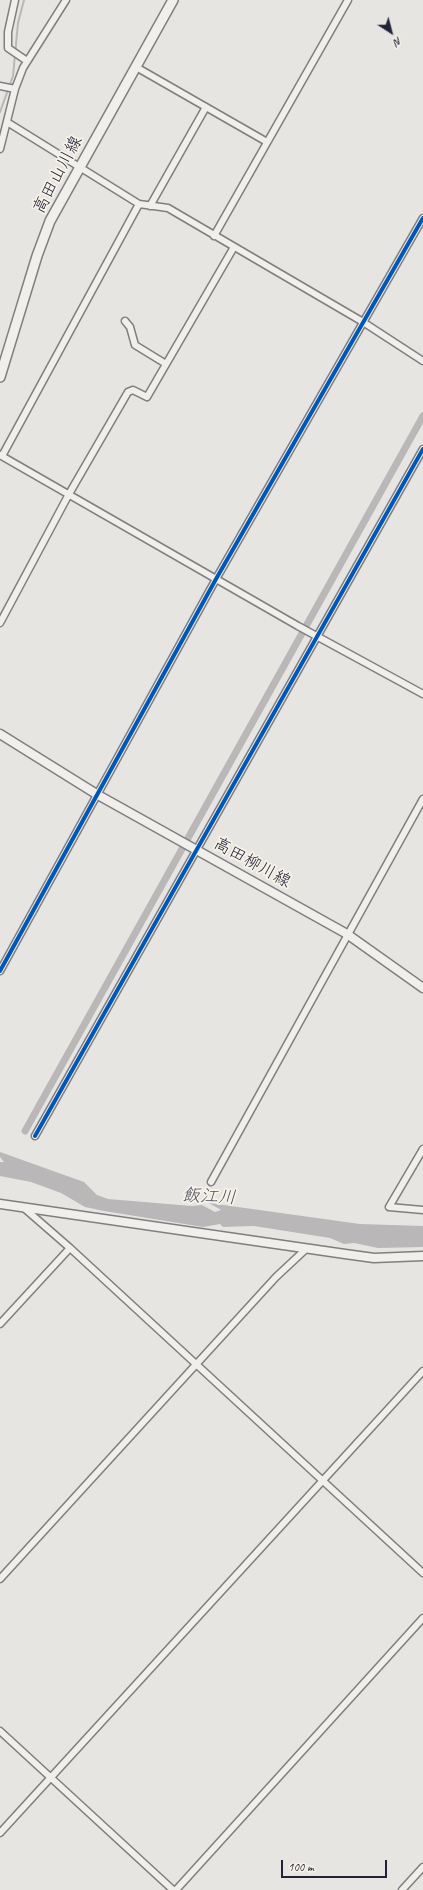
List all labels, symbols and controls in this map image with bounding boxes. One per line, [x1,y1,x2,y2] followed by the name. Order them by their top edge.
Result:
[371,12,411,52] north arrow
[391,34,405,49] text: N
[29,133,87,217] street label: 高田山川線
[210,833,294,893] street label: 高田柳川線
[181,1185,237,1209] water label: 飯江川
[283,1852,389,1878] scale bar
[288,1859,314,1875] text: 100 m

